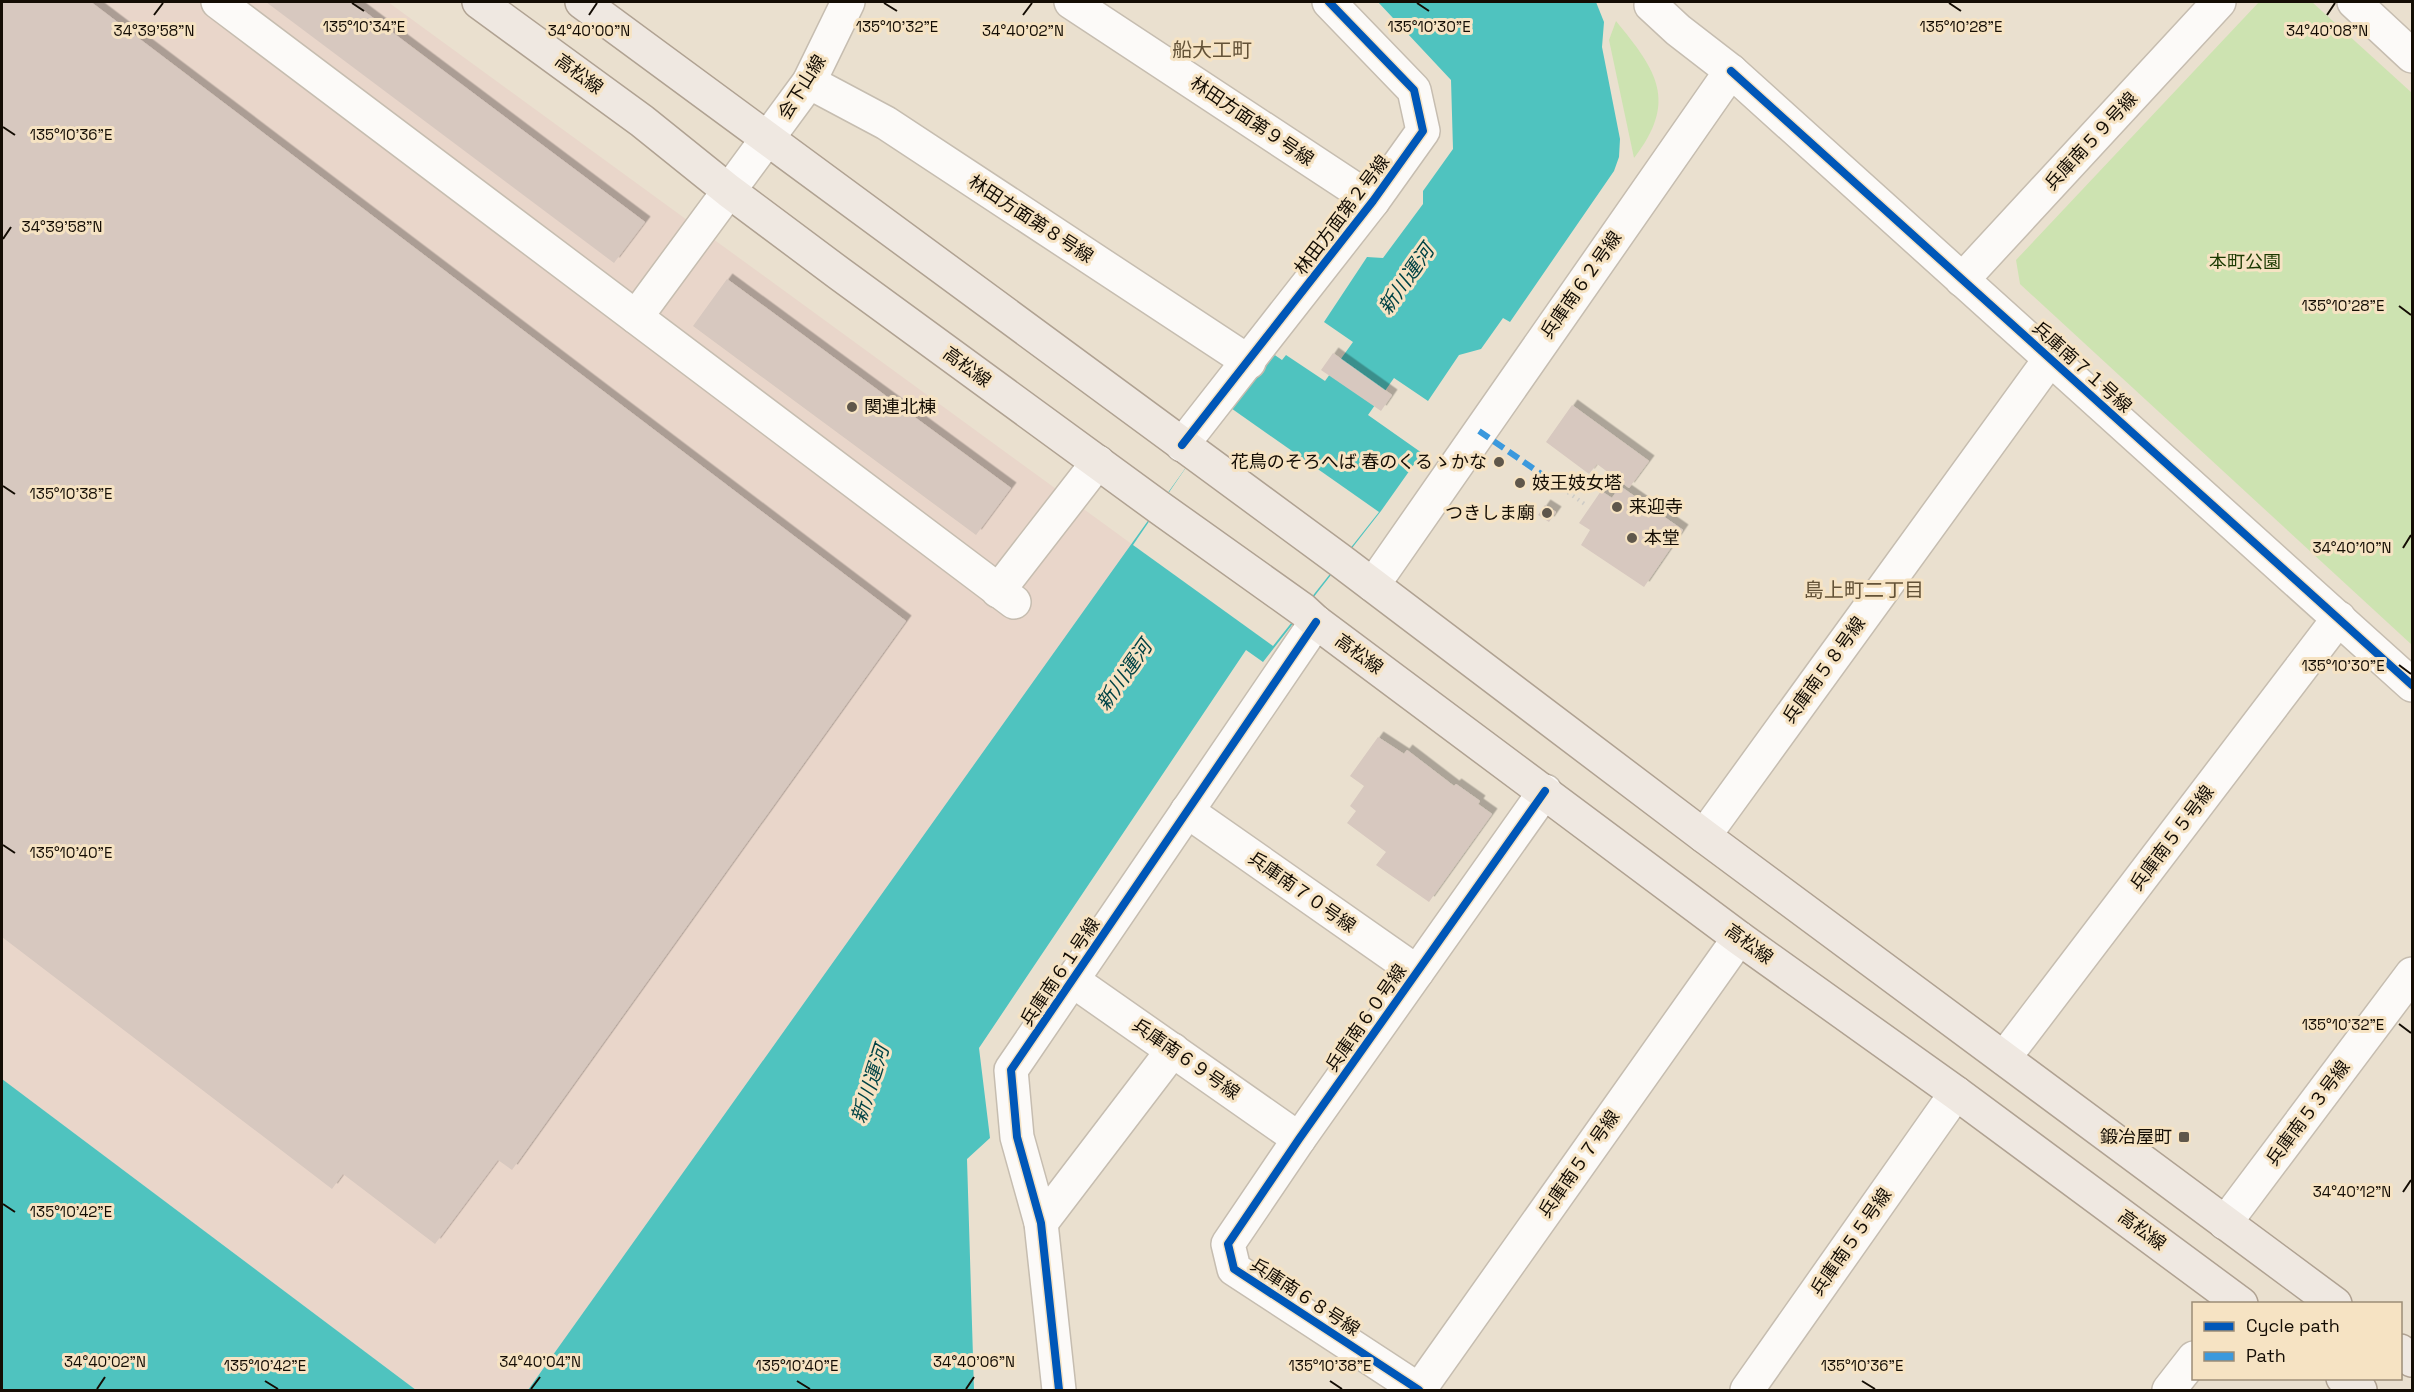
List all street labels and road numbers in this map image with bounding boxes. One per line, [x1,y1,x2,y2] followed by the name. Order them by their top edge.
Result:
[551,48,608,99] street label: 高松線
[773,50,830,123] street label: 会下山線
[1186,71,1318,170] street label: 林田方面第９号線
[2039,87,2142,195] street label: 兵庫南５９号線
[1289,150,1394,279] street label: 林田方面第２号線
[965,170,1098,267] street label: 林田方面第８号線
[1535,227,1626,343] street label: 兵庫南６２号線
[2028,316,2137,417] street label: 兵庫南７１号線
[939,341,996,392] street label: 高松線
[1777,612,1870,727] street label: 兵庫南５８号線
[1331,628,1388,679] street label: 高松線
[2125,780,2219,895] street label: 兵庫南５５号線
[1244,846,1360,937] street label: 兵庫南７０号線
[1015,913,1104,1030] street label: 兵庫南６１号線
[1721,918,1778,969] street label: 高松線
[1320,960,1411,1076] street label: 兵庫南６０号線
[1128,1013,1244,1104] street label: 兵庫南６９号線
[2261,1055,2355,1170] street label: 兵庫南５３号線
[1533,1106,1624,1222] street label: 兵庫南５７号線
[1805,1184,1896,1300] street label: 兵庫南５５号線
[2114,1204,2171,1255] street label: 高松線
[1246,1253,1364,1341] street label: 兵庫南６８号線

